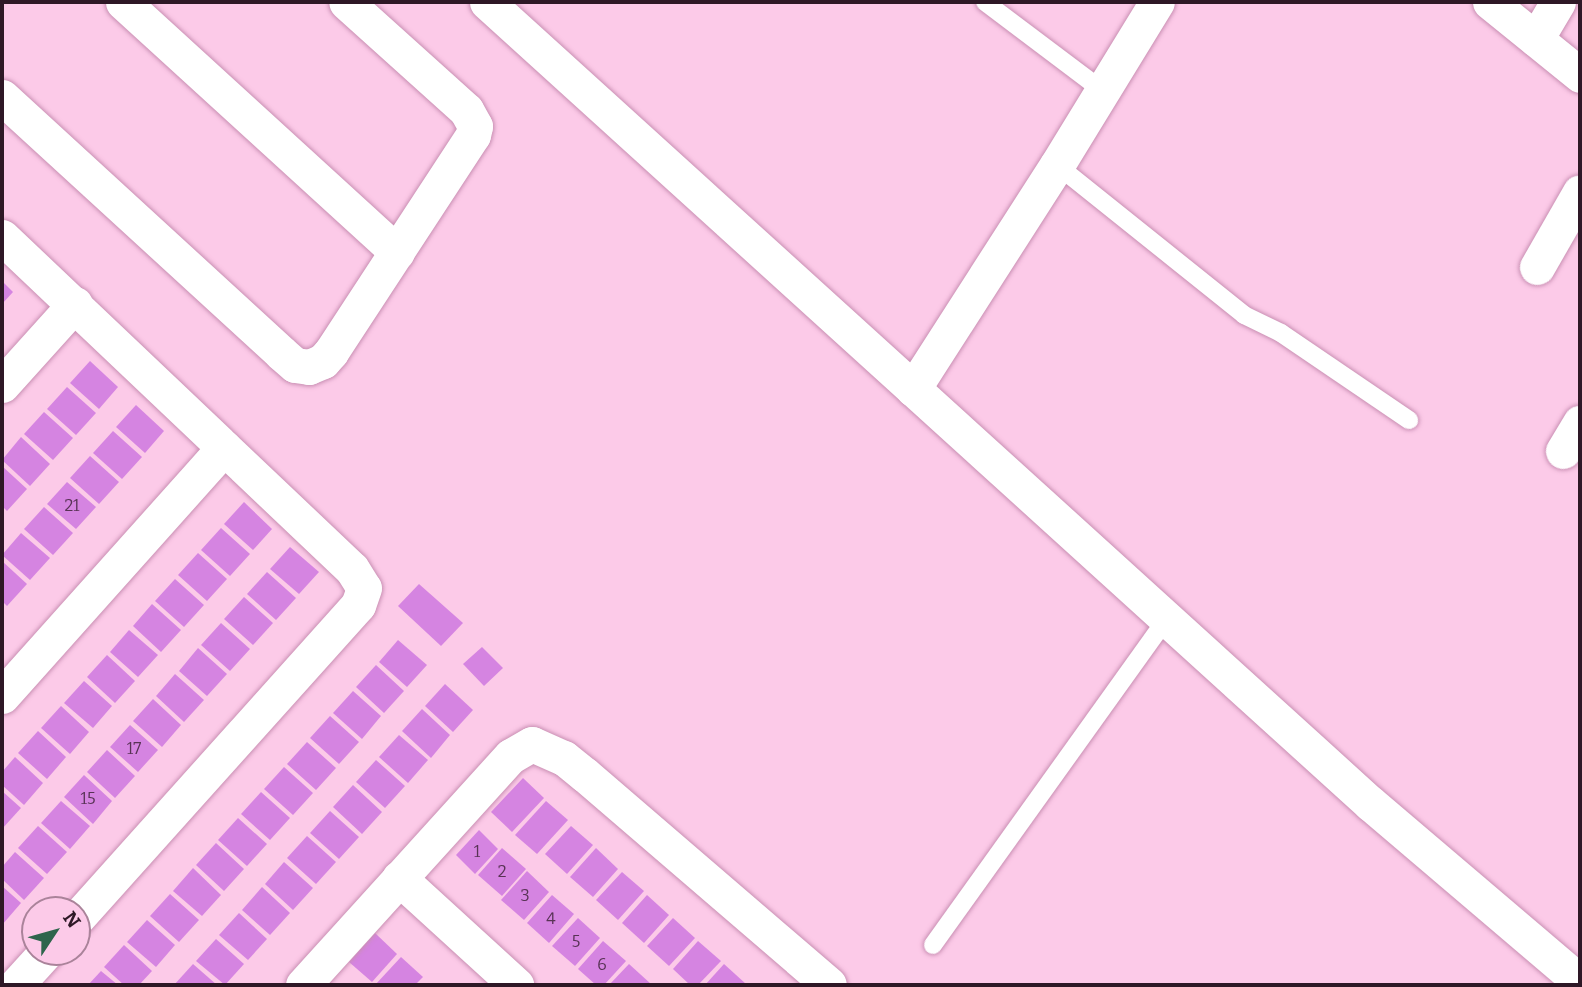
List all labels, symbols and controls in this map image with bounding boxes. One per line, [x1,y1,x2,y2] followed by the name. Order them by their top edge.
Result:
[64,496,80,516] house number: 21
[127,739,141,759] house number: 17
[80,789,96,809] house number: 15
[474,842,480,862] house number: 1
[498,862,506,882] house number: 2
[520,886,530,906] house number: 3
[21,896,91,966] north arrow
[58,907,85,932] text: N
[546,909,556,929] house number: 4
[572,932,580,952] house number: 5
[597,955,607,975] house number: 6

